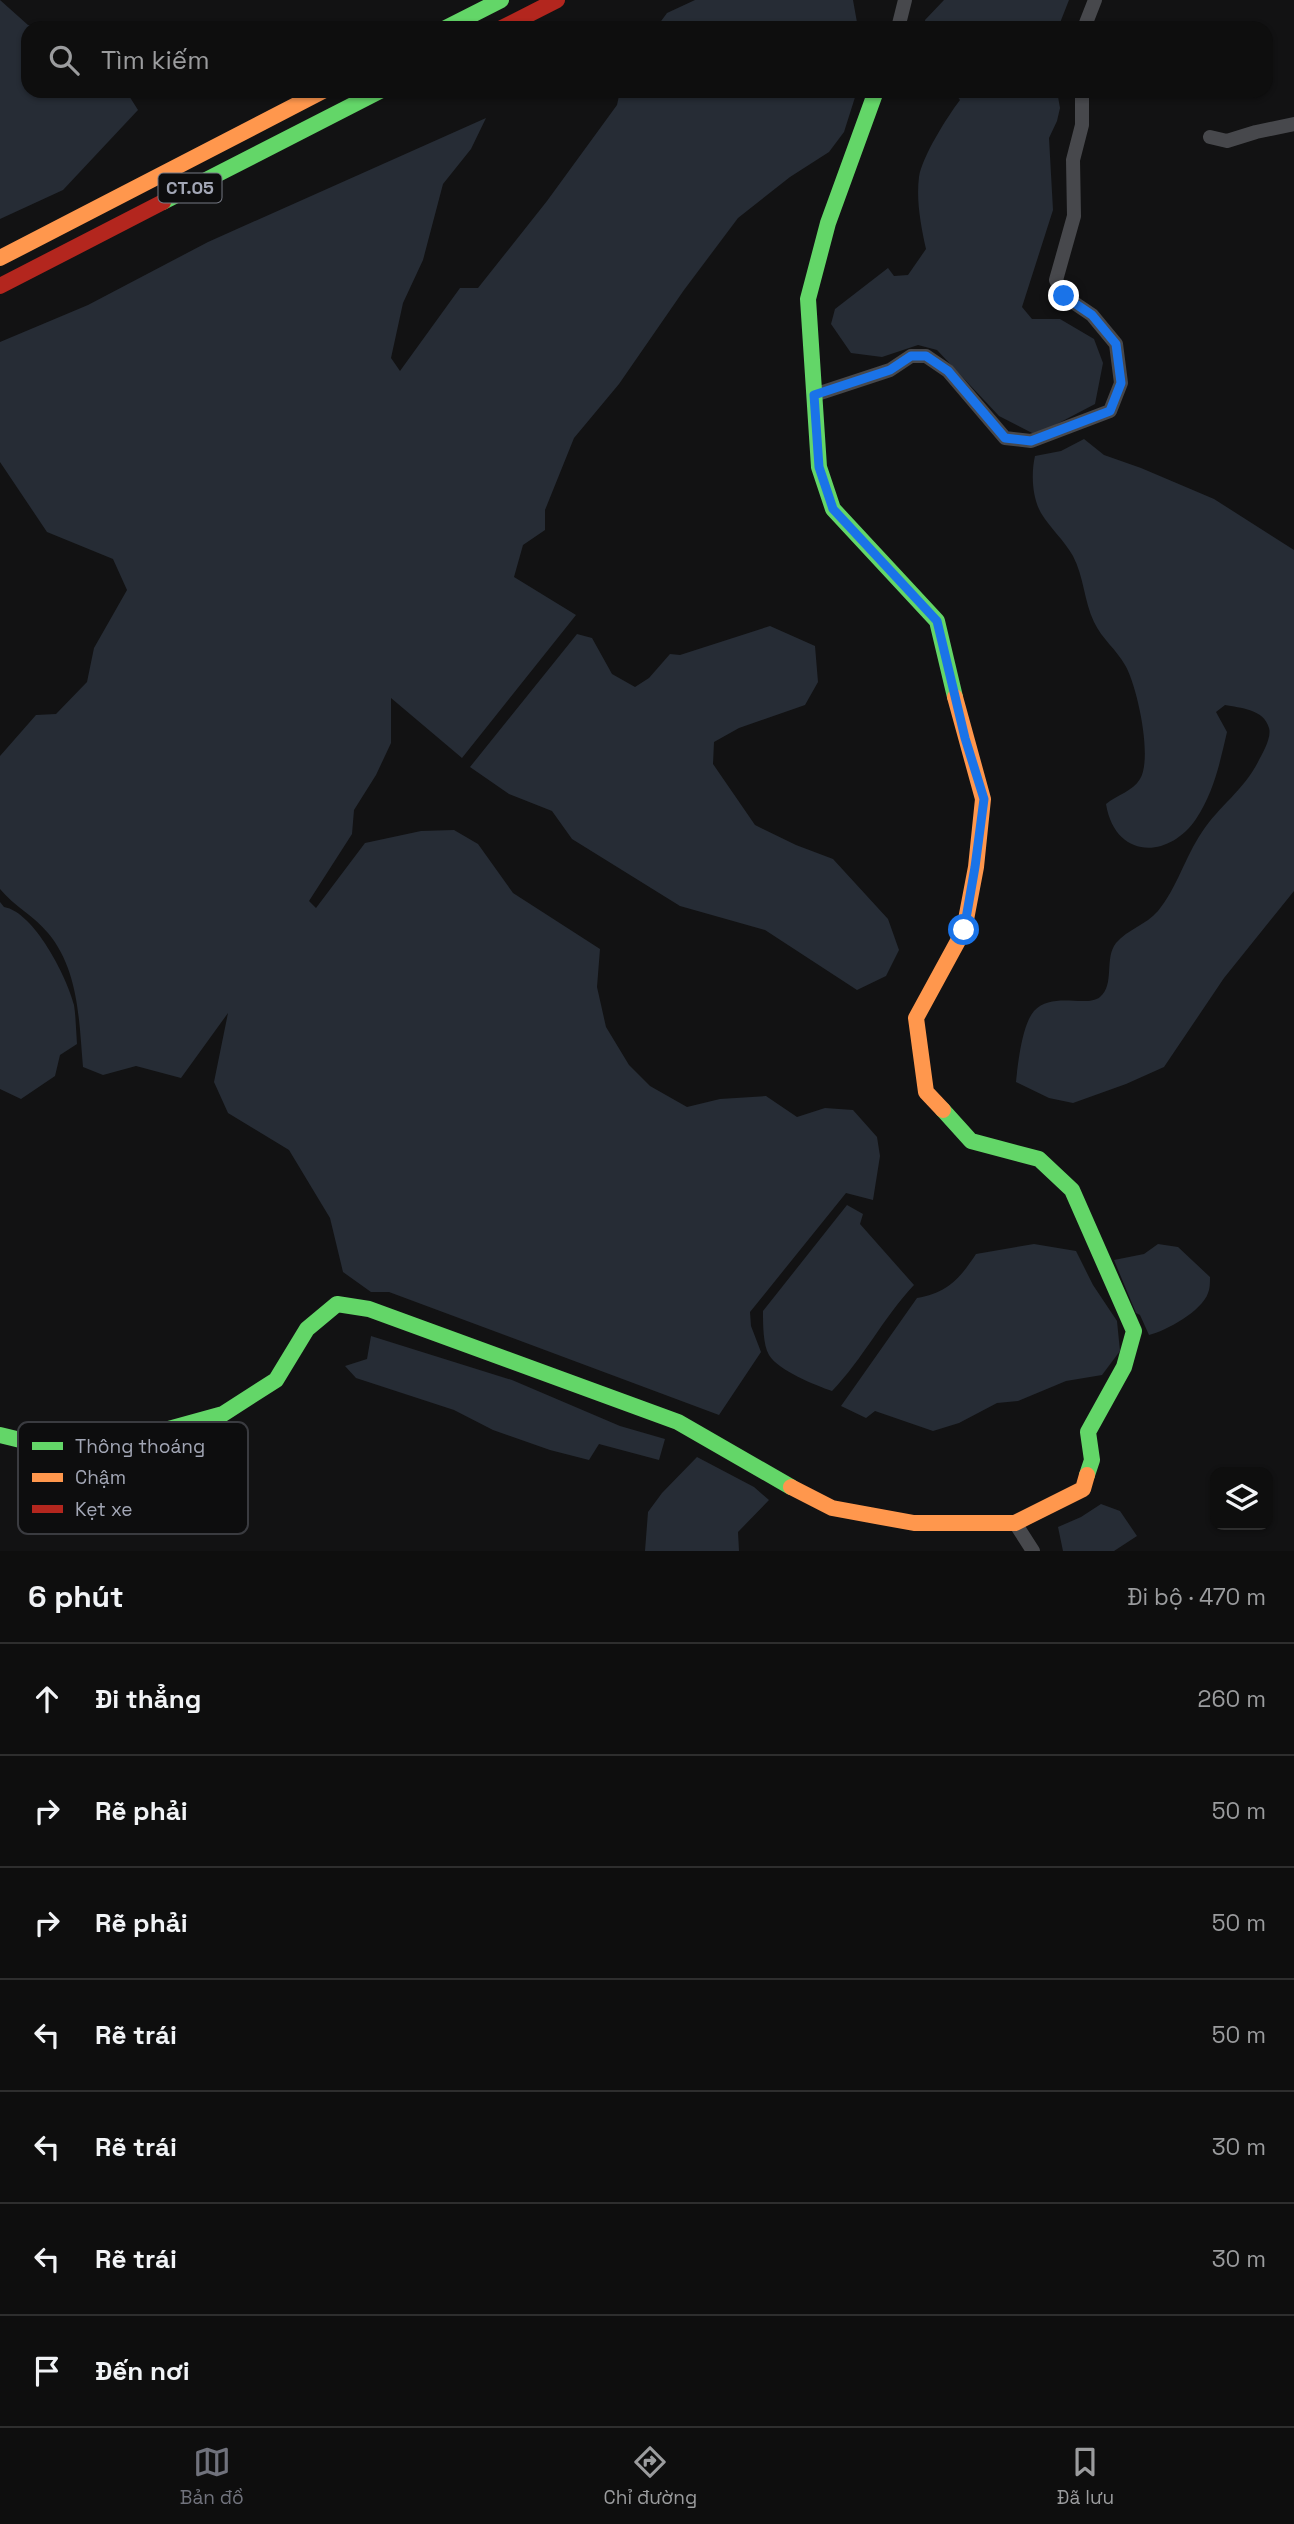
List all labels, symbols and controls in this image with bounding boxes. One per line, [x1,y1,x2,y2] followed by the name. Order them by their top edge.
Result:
[21,21,1273,98] search box
[45,41,83,79] icon: search
[101,43,210,77] text: Tìm kiếm
[158,174,222,202] road number: CT.05
[1048,280,1079,311] route end
[948,914,979,945] route start
[18,1422,248,1534] legend
[75,1434,205,1459] text: Thông thoáng
[75,1465,126,1490] text: Chậm
[1210,1467,1273,1530] map controls
[1210,1467,1273,1530] button: layers
[75,1497,133,1522] text: Kẹt xe
[28,1577,124,1616] text: 6 phút
[1127,1582,1266,1612] text: Đi bộ · 470 m
[28,1680,66,1718] icon: ahead
[95,1682,201,1716] text: Đi thẳng
[1198,1684,1266,1714] text: 260 m
[28,1792,66,1830] icon: right
[95,1794,188,1828] text: Rẽ phải
[1212,1796,1266,1826] text: 50 m
[28,1904,66,1942] icon: right
[95,1906,188,1940] text: Rẽ phải
[1212,1908,1266,1938] text: 50 m
[28,2016,66,2054] icon: left
[95,2018,177,2052] text: Rẽ trái
[1212,2020,1266,2050] text: 50 m
[28,2128,66,2166] icon: left
[95,2130,177,2164] text: Rẽ trái
[1212,2132,1266,2162] text: 30 m
[28,2240,66,2278] icon: left
[95,2242,177,2276] text: Rẽ trái
[1212,2244,1266,2274] text: 30 m
[28,2352,66,2390] icon: arrive
[95,2354,190,2388] text: Đến nơi
[180,2443,244,2510] tab: Bản đồ
[604,2443,697,2510] tab: Chỉ đường
[1057,2443,1114,2510] tab: Đã lưu

